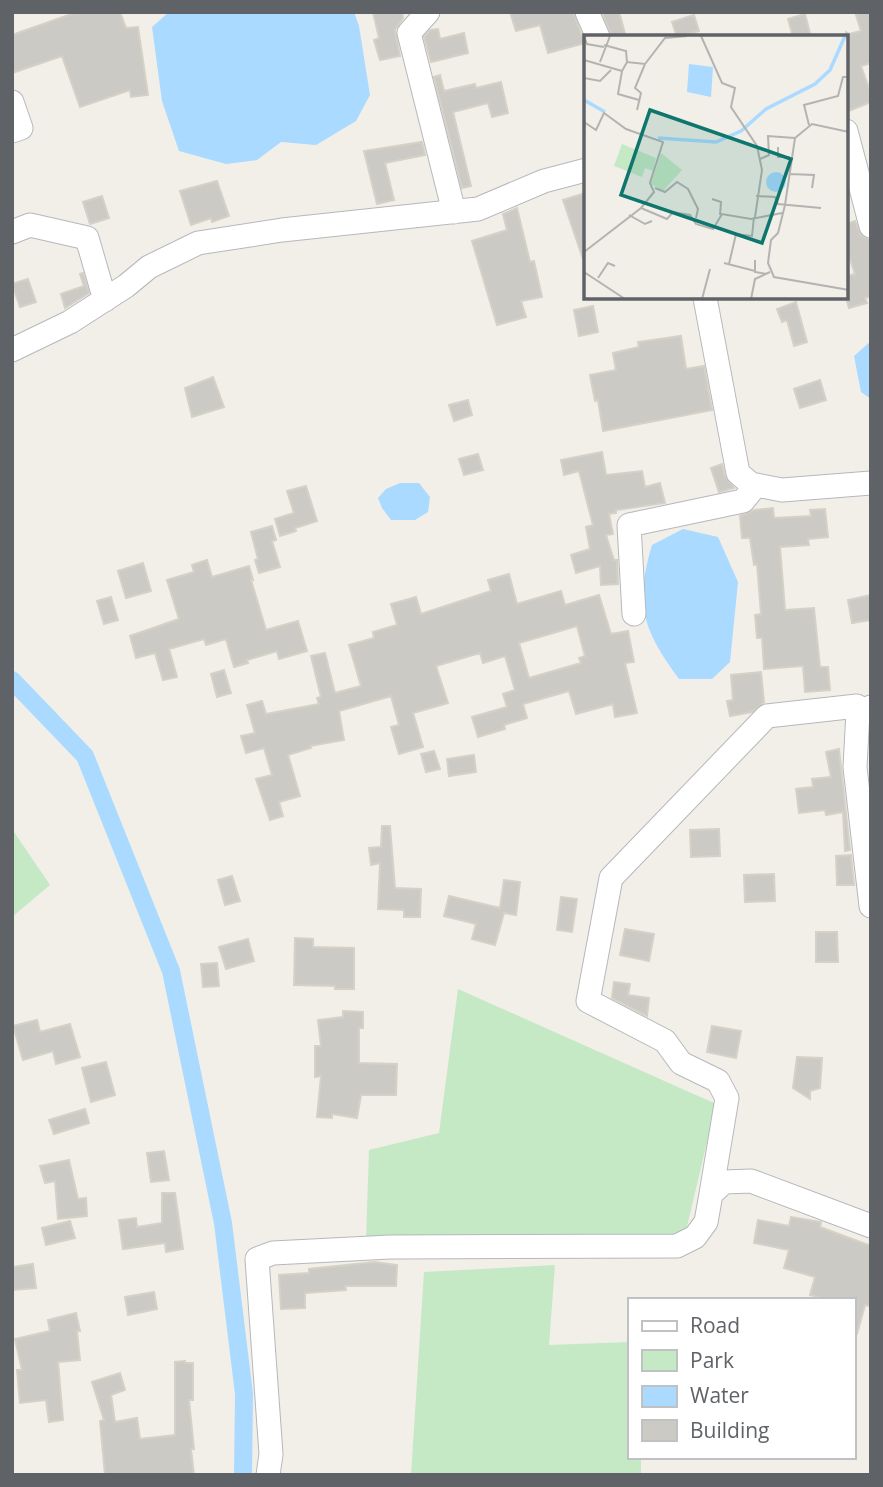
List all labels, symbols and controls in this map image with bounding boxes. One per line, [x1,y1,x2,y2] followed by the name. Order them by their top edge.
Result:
[584,35,848,299] inset map
[628,1298,855,1459] legend
[690,1311,740,1339] text: Road
[690,1346,734,1374] text: Park
[690,1381,749,1409] text: Water
[690,1416,769,1444] text: Building

